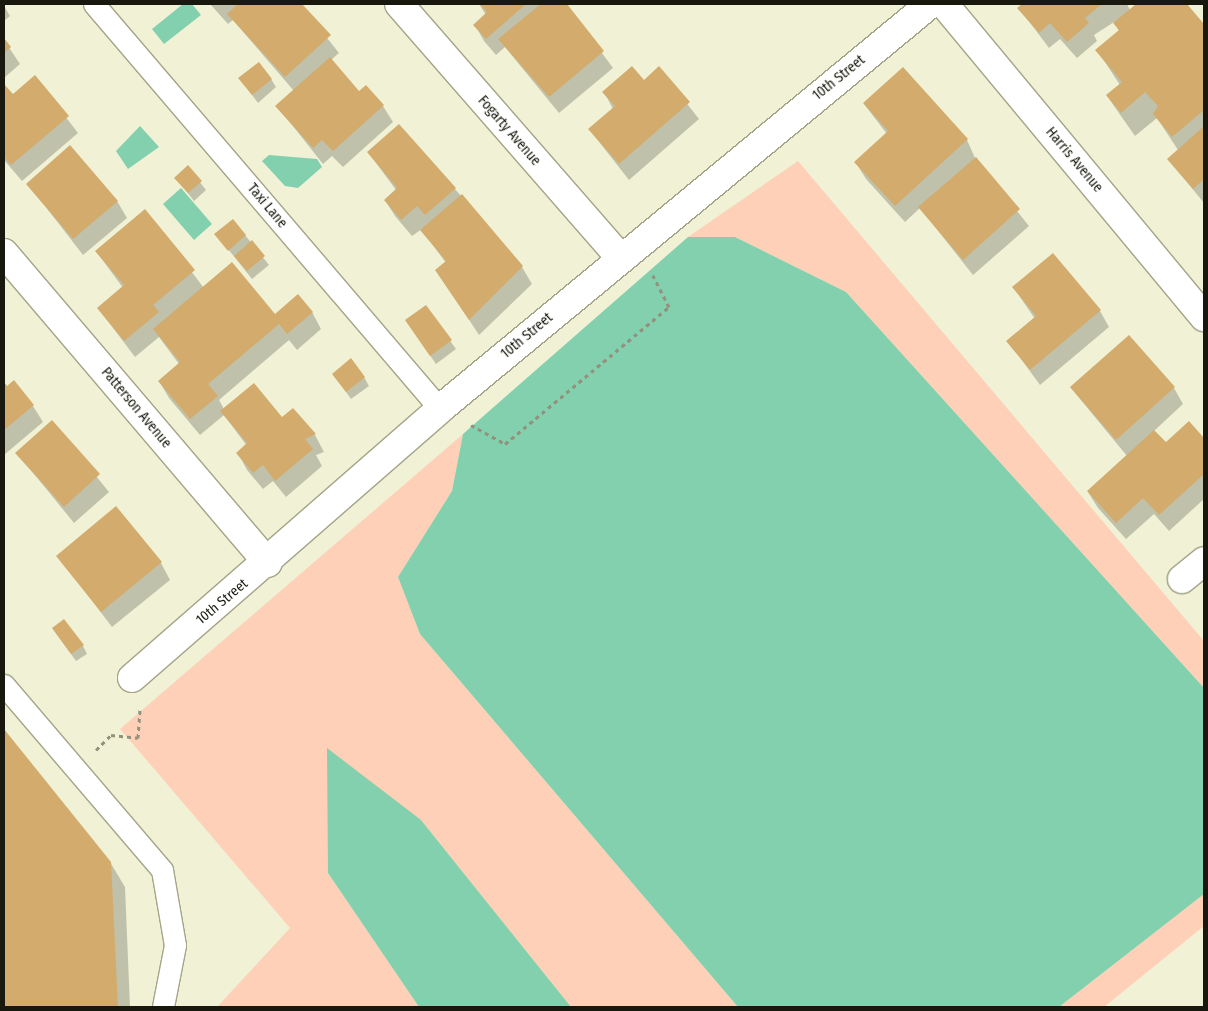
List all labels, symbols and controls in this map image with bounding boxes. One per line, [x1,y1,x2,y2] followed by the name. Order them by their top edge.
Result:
[809,52,869,104] street label: 10th Street
[474,93,544,169] street label: Fogarty Avenue
[1042,124,1106,196] street label: Harris Avenue
[244,180,290,232] street label: Taxi Lane
[498,310,556,362] street label: 10th Street
[97,364,175,452] street label: Patterson Avenue
[193,576,251,628] street label: 10th Street

